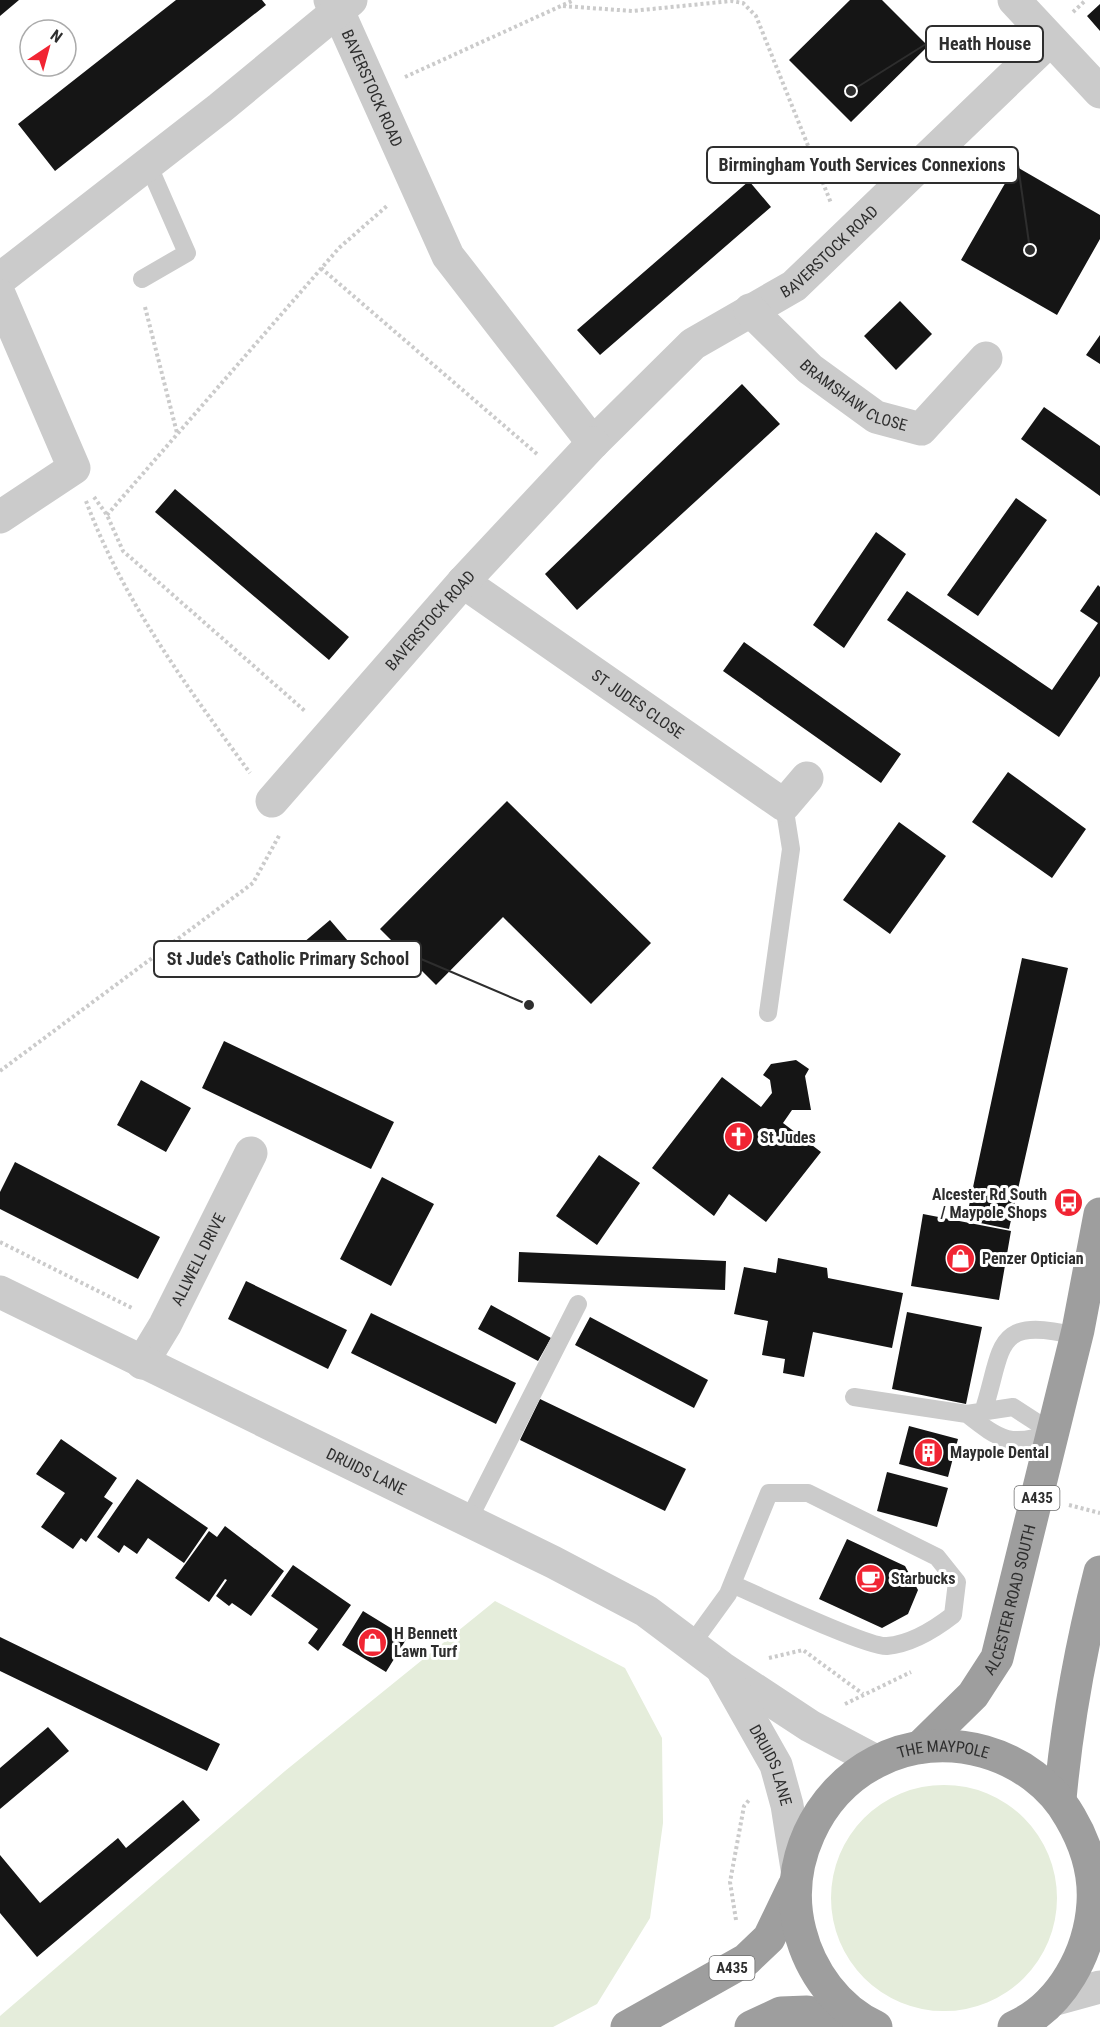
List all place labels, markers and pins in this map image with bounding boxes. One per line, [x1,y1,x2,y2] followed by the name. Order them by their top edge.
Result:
[926,26,1043,62] callout: Heath House
[707,147,1018,183] callout: Birmingham Youth Services Connexions
[154,941,421,977] callout: St Jude's Catholic Primary School
[723,1121,755,1153] church icon: St Judes
[760,1128,816,1147] place label: St Judes
[932,1185,1047,1222] place label: Alcester Rd South / Maypole Shops
[1052,1187,1084,1219] bus stop icon: Alcester Rd South / Maypole Shops
[945,1242,977,1274] shop icon: Penzer Optician
[982,1249,1084,1268] place label: Penzer Optician
[913,1436,945,1468] building icon: Maypole Dental
[950,1443,1049,1462] place label: Maypole Dental
[854,1562,886,1594] cafe icon: Starbucks
[891,1569,955,1588] place label: Starbucks
[394,1624,458,1661] place label: H Bennett Lawn Turf
[357,1626,389,1658] shop icon: H Bennett Lawn Turf

